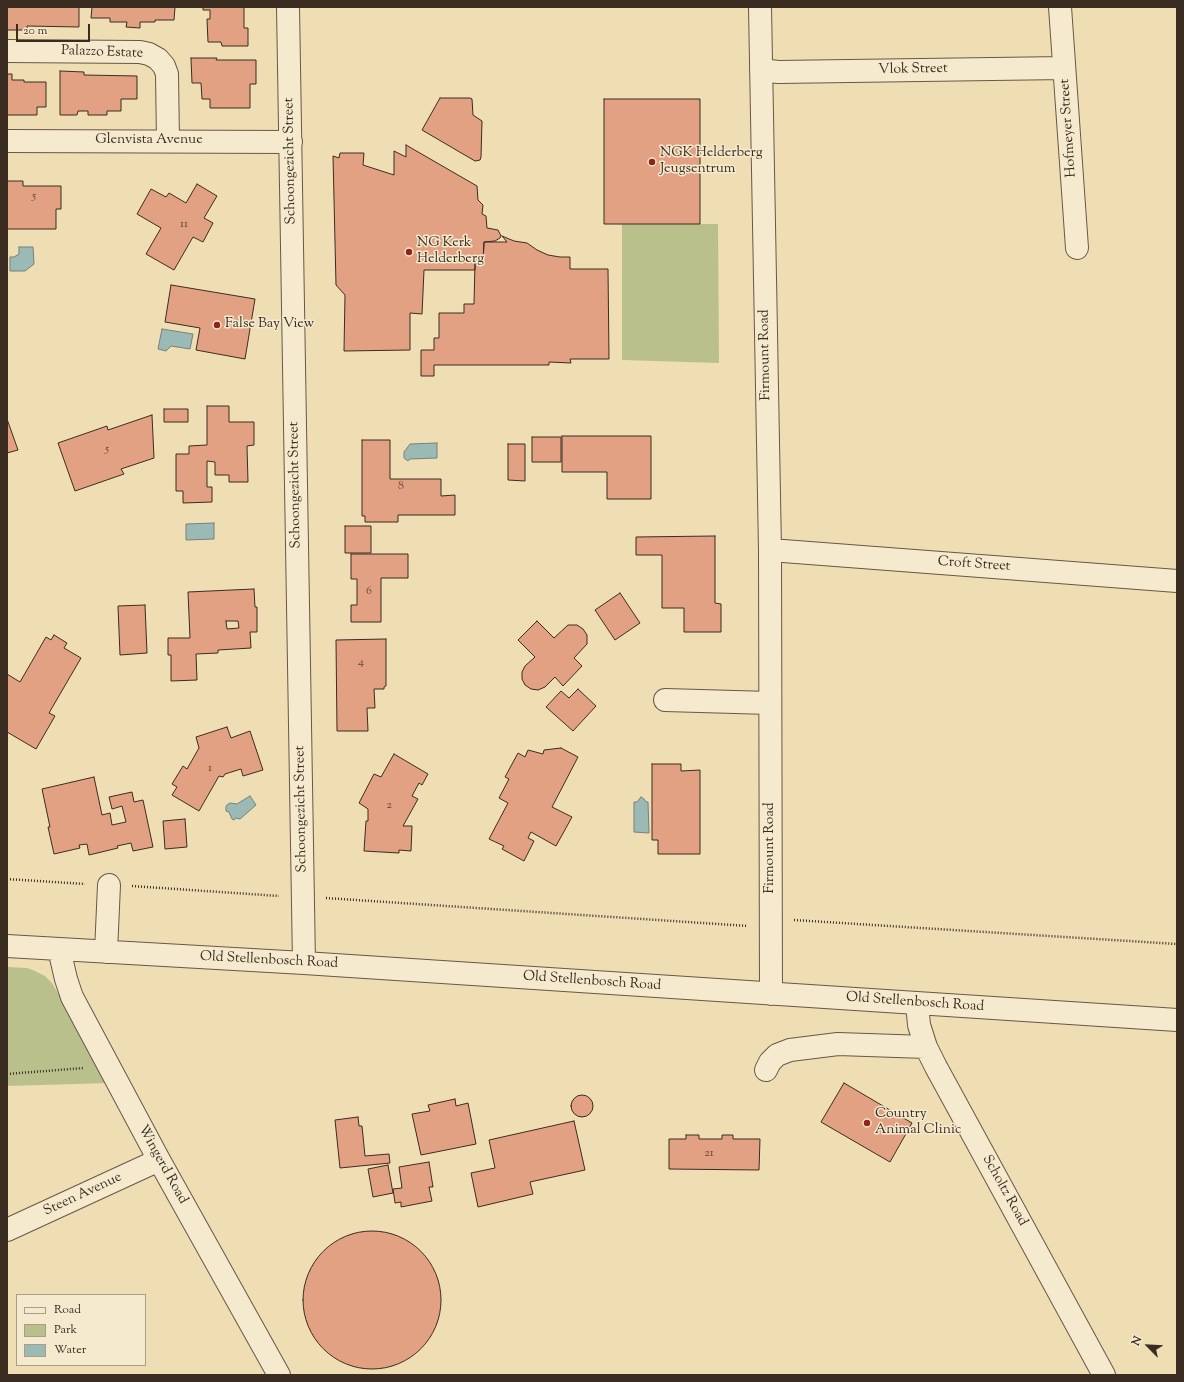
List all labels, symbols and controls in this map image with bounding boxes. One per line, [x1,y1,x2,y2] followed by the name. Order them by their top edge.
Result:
[18,16,92,42] scale bar
[23,22,47,40] text: 20 m
[61,43,143,63] street label: Palazzo Estate
[878,61,948,79] street label: Vlok Street
[1057,78,1081,178] street label: Hofmeyer Street
[281,97,301,225] street label: Schoongezicht Street
[95,133,203,149] street label: Glenvista Avenue
[660,146,763,178] place label: NGK Helderberg Jeugsentrum
[647,157,657,167] marker: NGK Helderberg Jeugsentrum
[32,190,36,204] house number: 5
[180,218,188,232] house number: 11
[417,236,484,268] place label: NG Kerk Helderberg
[404,247,414,257] marker: NG Kerk Helderberg
[757,309,775,401] street label: Firmount Road
[225,317,314,333] place label: False Bay View
[212,320,222,330] marker: False Bay View
[286,421,306,549] street label: Schoongezicht Street
[105,443,109,457] house number: 5
[398,480,404,494] house number: 8
[937,554,1011,576] street label: Croft Street
[366,585,372,599] house number: 6
[358,656,364,670] house number: 4
[292,745,312,873] street label: Schoongezicht Street
[208,762,212,776] house number: 1
[386,799,392,813] house number: 2
[763,802,779,894] street label: Firmount Road
[200,949,338,973] street label: Old Stellenbosch Road
[522,969,662,995] street label: Old Stellenbosch Road
[845,990,985,1016] street label: Old Stellenbosch Road
[875,1107,961,1140] place label: Country Animal Clinic
[862,1118,872,1128] marker: Country Animal Clinic
[133,1123,191,1207] street label: Wingerd Road
[704,1147,714,1161] house number: 21
[978,1153,1030,1229] street label: Scholtz Road
[41,1170,125,1220] street label: Steen Avenue
[16,1294,146,1366] legend
[54,1301,81,1319] text: Road
[54,1321,77,1339] text: Park
[1128,1326,1168,1366] north arrow
[1128,1334,1146,1348] text: N
[54,1341,86,1359] text: Water

